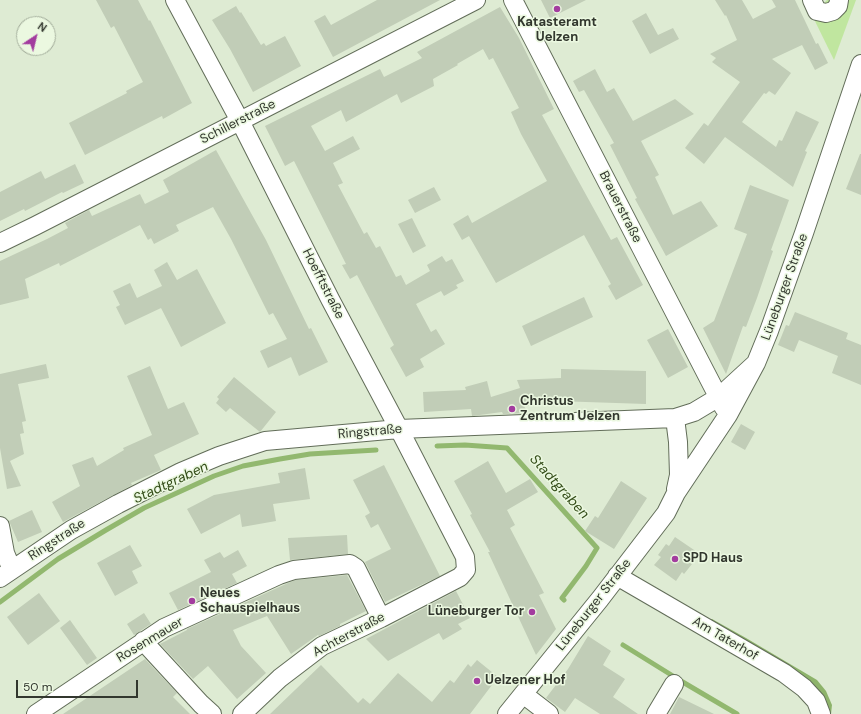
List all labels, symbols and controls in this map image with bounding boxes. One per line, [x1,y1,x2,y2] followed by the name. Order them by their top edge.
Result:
[552,4,562,14] marker: Katasteramt Uelzen
[517,15,597,46] place label: Katasteramt Uelzen
[16,16,56,56] north arrow
[35,19,50,35] text: N
[198,96,278,148] street label: Schillerstraße
[595,169,645,245] street label: Brauerstraße
[758,232,812,342] street label: Lüneburger Straße
[299,246,347,322] street label: Hoefftstraße
[520,394,620,425] place label: Christus Zentrum Uelzen
[507,404,517,414] marker: Christus Zentrum Uelzen
[337,421,403,443] street label: Ringstraße
[526,451,592,523] water label: Stadtgraben
[131,458,211,508] water label: Stadtgraben
[26,516,88,564] street label: Ringstraße
[683,551,743,567] place label: SPD Haus
[670,554,680,564] marker: SPD Haus
[553,556,635,654] street label: Lüneburger Straße
[200,586,300,617] place label: Neues Schauspielhaus
[187,596,197,606] marker: Neues Schauspielhaus
[428,604,524,620] place label: Lüneburger Tor
[527,607,537,617] marker: Lüneburger Tor
[310,609,388,661] street label: Achterstraße
[114,614,186,666] street label: Rosenmauer
[689,614,761,664] street label: Am Taterhof
[18,672,140,698] scale bar
[485,673,566,689] place label: Uelzener Hof
[472,676,482,686] marker: Uelzener Hof
[23,679,52,695] text: 50 m

